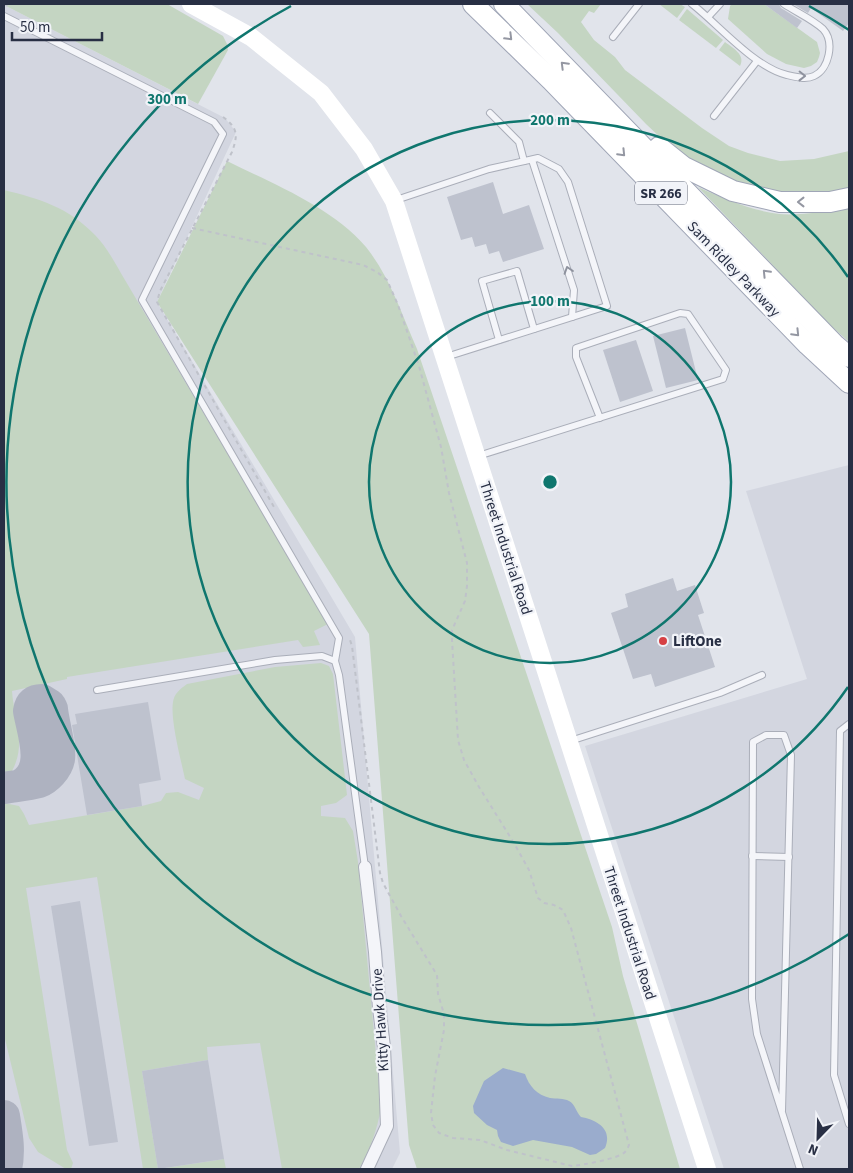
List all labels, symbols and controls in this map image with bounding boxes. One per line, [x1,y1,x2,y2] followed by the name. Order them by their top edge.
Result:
[12,10,102,42] scale bar
[20,17,50,38] text: 50 m
[503,31,512,40] one-way arrow
[561,61,570,70] one-way arrow
[799,71,807,82] one-way arrow
[147,89,187,110] text: 300 m
[530,110,570,131] text: 200 m
[616,147,625,156] one-way arrow
[635,182,687,204] road number: SR 266
[797,197,804,207] one-way arrow
[682,217,785,322] street label: Sam Ridley Parkway
[563,266,573,274] one-way arrow
[762,270,771,279] one-way arrow
[530,291,570,312] text: 100 m
[790,327,799,336] one-way arrow
[541,473,559,491] centre of rings
[474,479,537,618] street label: Threet Industrial Road
[673,631,722,652] place label: LiftOne
[657,635,669,647] marker: LiftOne
[598,864,661,1003] street label: Threet Industrial Road
[366,968,395,1072] street label: Kitty Hawk Drive
[793,1113,843,1163] north arrow
[805,1138,822,1160] text: N

